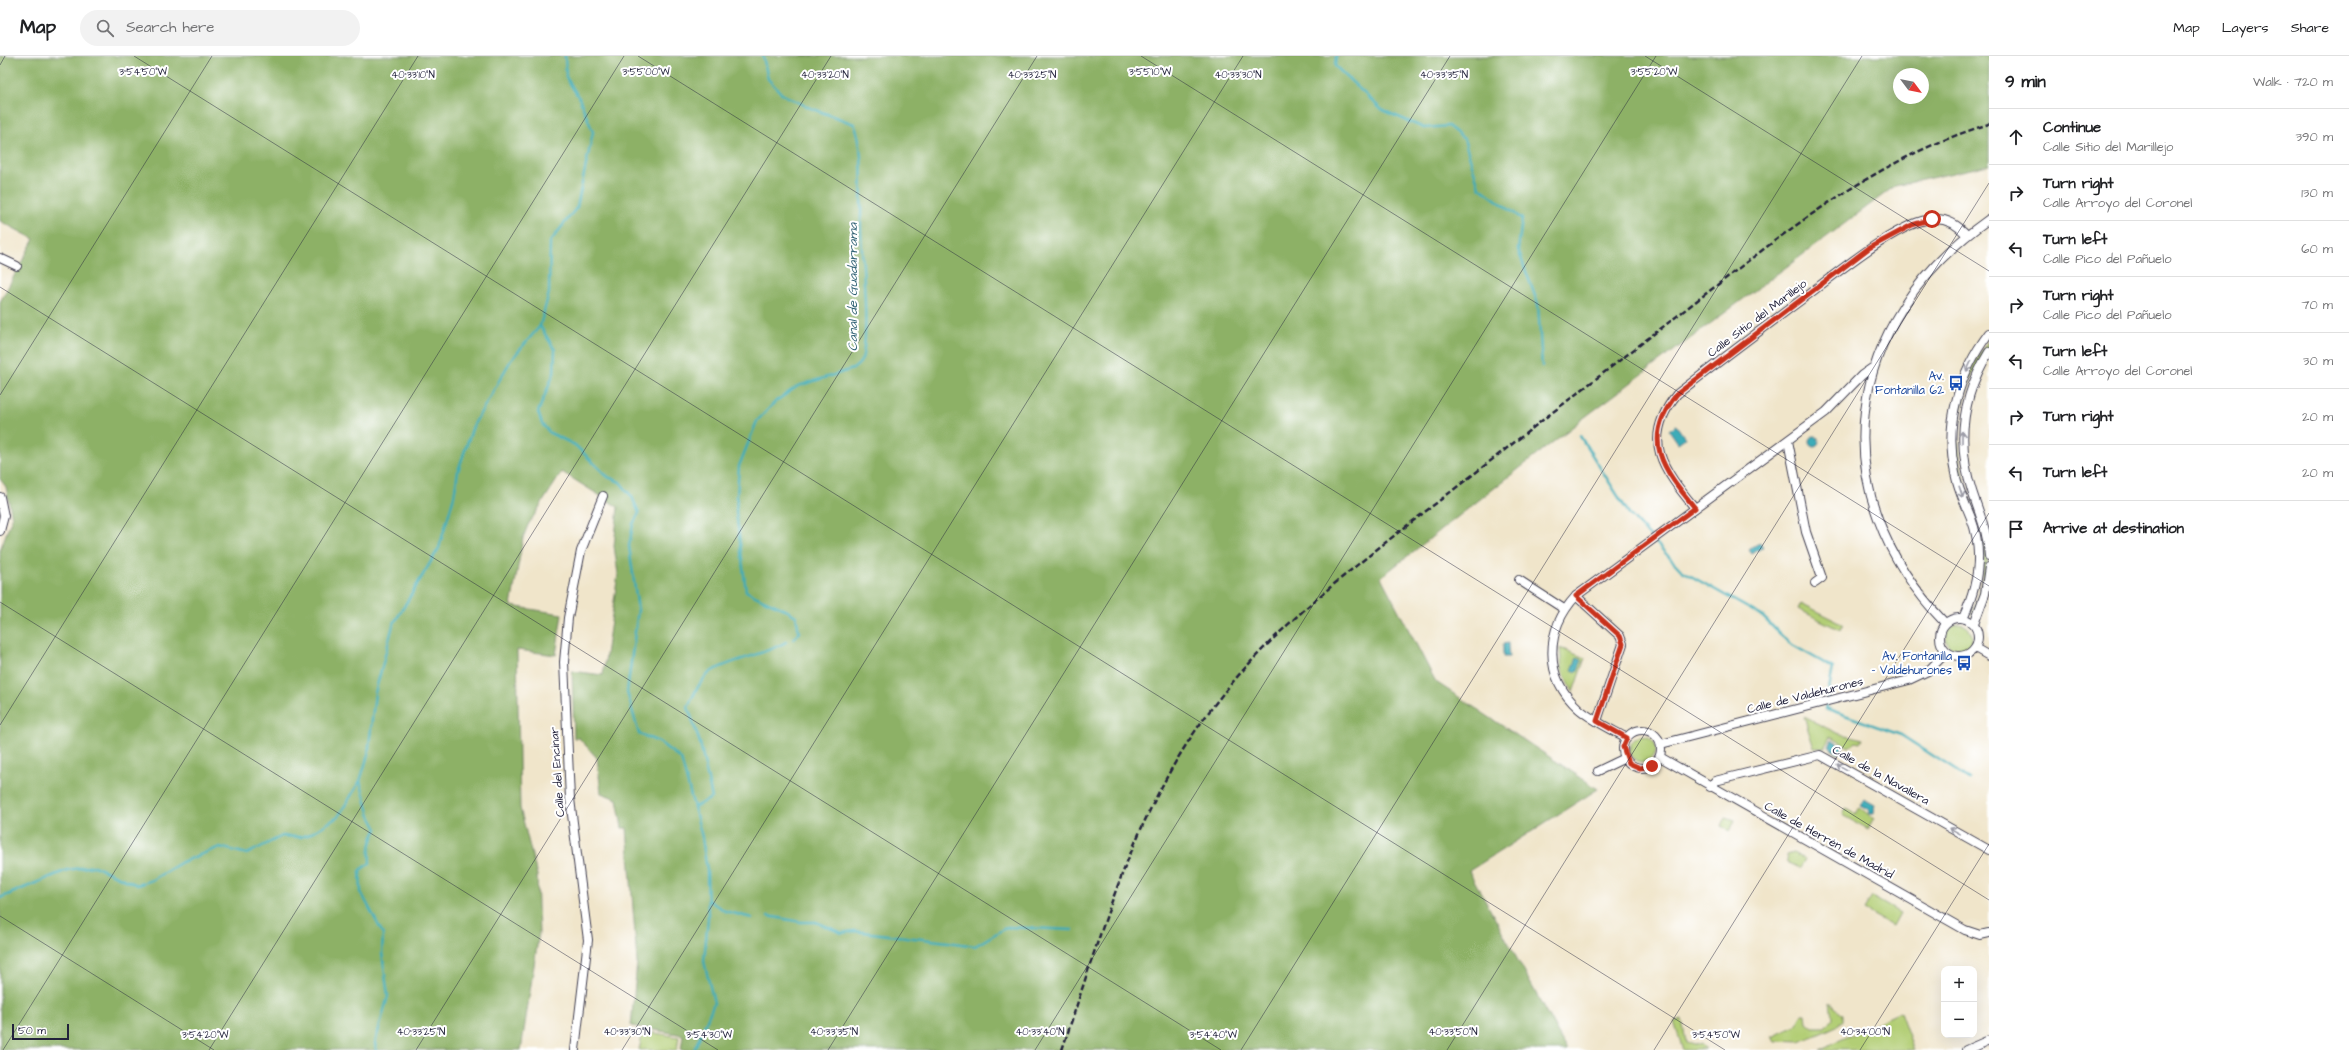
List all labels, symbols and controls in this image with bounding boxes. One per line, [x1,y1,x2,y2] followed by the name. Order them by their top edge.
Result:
[80,10,360,46] search box
[20,14,56,41] text: Map
[94,17,116,39] icon: search
[126,17,215,38] text: Search here
[2173,18,2200,38] text: Map
[2222,18,2269,38] text: Layers
[2291,18,2329,38] text: Share
[119,65,168,79] text: 3°54'50"W
[622,65,670,79] text: 3°55'00"W
[1129,65,1172,79] text: 3°55'10"W
[1631,65,1678,79] text: 3°55'20"W
[391,68,435,82] text: 40°33'10"N
[801,68,849,82] text: 40°33'20"N
[1008,68,1056,82] text: 40°33'25"N
[1214,68,1262,82] text: 40°33'30"N
[1420,68,1468,82] text: 40°33'35"N
[1893,68,1929,104] north arrow
[2005,70,2046,94] text: 9 min
[2253,73,2333,91] text: Walk · 720 m
[2043,117,2101,138] text: Continue
[2005,126,2027,148] icon: ahead
[2295,128,2333,146] text: 390 m
[2043,138,2173,156] text: Calle Sitio del Marillejo
[2043,173,2114,194] text: Turn right
[2005,182,2027,204] icon: right
[2301,184,2333,202] text: 130 m
[2043,194,2192,212] text: Calle Arroyo del Coronel
[1923,210,1941,228] route start
[844,221,862,351] water label: Canal de Guadarrama
[2043,229,2107,250] text: Turn left
[2005,238,2027,260] icon: left
[2301,240,2333,258] text: 60 m
[2043,250,2172,268] text: Calle Pico del Pañuelo
[1704,275,1811,361] street label: Calle Sitio del Marillejo
[2043,285,2114,306] text: Turn right
[2005,294,2027,316] icon: right
[2301,296,2333,314] text: 70 m
[2043,306,2172,324] text: Calle Pico del Pañuelo
[2043,341,2107,362] text: Turn left
[2005,350,2027,372] icon: left
[2303,352,2333,370] text: 30 m
[1965,360,1972,372] one-way arrow
[2043,362,2192,380] text: Calle Arroyo del Coronel
[1875,368,1944,399] place label: Av. Fontanilla 62
[1947,374,1965,392] bus stop icon: Av. Fontanilla 62
[2005,406,2027,428] icon: right
[2043,406,2114,427] text: Turn right
[2302,408,2333,426] text: 20 m
[1958,431,1966,444] one-way arrow
[2005,462,2027,484] icon: left
[2043,462,2107,483] text: Turn left
[2302,464,2333,482] text: 20 m
[1957,486,1965,498] one-way arrow
[2005,518,2027,540] icon: arrive
[2043,518,2184,539] text: Arrive at destination
[1871,648,1952,679] place label: Av. Fontanilla - Valdehurones
[1955,654,1973,672] bus stop icon: Av. Fontanilla - Valdehurones
[1745,673,1865,718] street label: Calle de Valdehurones
[546,726,569,818] street label: Calle del Encinar
[1829,742,1932,809] street label: Calle de la Navallera
[1643,757,1661,775] route end
[1836,763,1848,770] one-way arrow
[1761,798,1897,883] street label: Calle de Herrén de Madrid
[1949,827,1961,834] one-way arrow
[1941,966,1977,1038] map controls
[1941,966,1977,1002] button: +
[1941,1002,1977,1038] button: −
[12,1022,69,1041] scale bar
[18,1023,46,1038] text: 50 m
[397,1025,445,1039] text: 40°33'25"N
[603,1025,651,1039] text: 40°33'30"N
[810,1025,858,1039] text: 40°33'35"N
[1016,1025,1064,1039] text: 40°33'40"N
[1428,1025,1478,1039] text: 40°33'50"N
[1840,1025,1890,1039] text: 40°34'00"N
[182,1028,229,1042] text: 3°54'20"W
[686,1028,733,1042] text: 3°54'30"W
[1189,1028,1237,1042] text: 3°54'40"W
[1692,1028,1741,1042] text: 3°54'50"W

